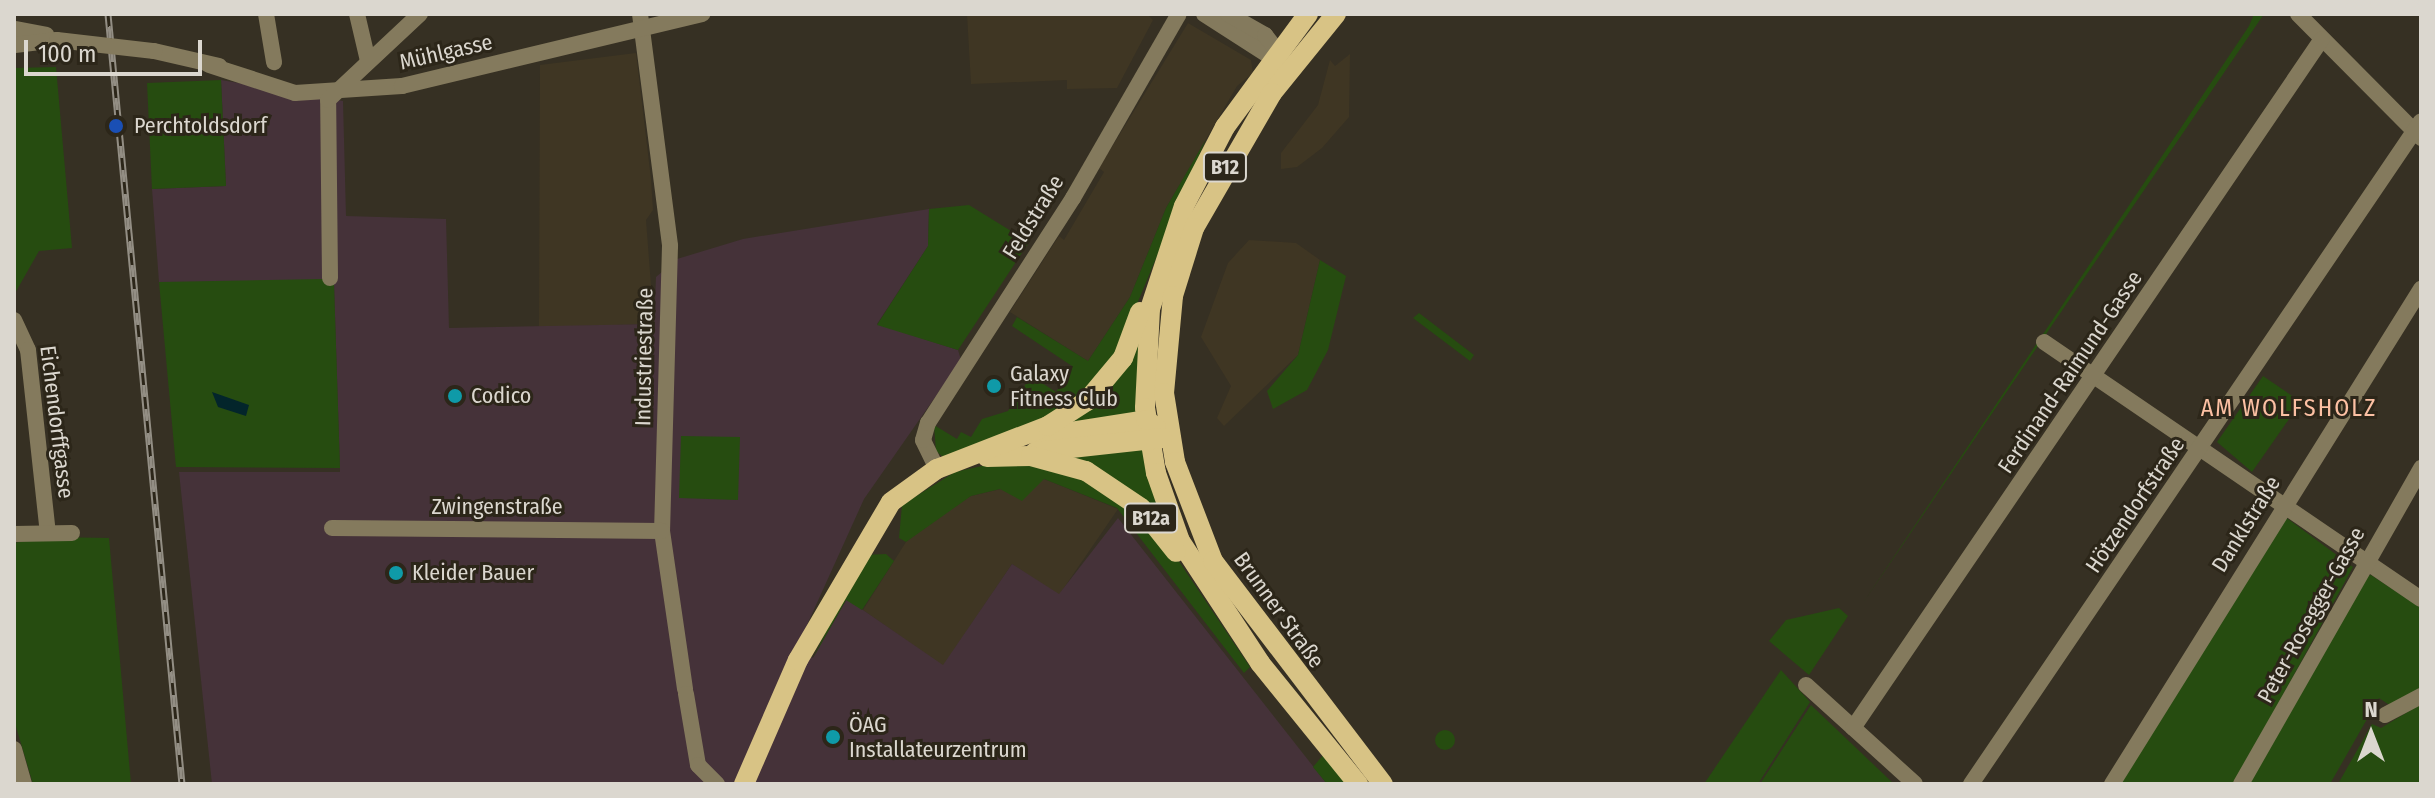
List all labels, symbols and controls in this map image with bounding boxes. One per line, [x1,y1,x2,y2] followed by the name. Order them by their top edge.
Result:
[28,24,206,74] scale bar
[397,29,495,75] street label: Mühlgasse
[38,40,96,68] text: 100 m
[134,113,267,139] place label: Perchtoldsdorf
[105,115,127,137] marker: Perchtoldsdorf
[1201,151,1249,183] road number: B12
[997,170,1069,264] street label: Feldstraße
[1992,266,2148,478] street label: Ferdinand-Raimund-Gasse
[630,288,658,426] street label: Industriestraße
[35,344,79,500] street label: Eichendorffgasse
[1010,360,1118,412] place label: Galaxy Fitness Club
[985,377,1003,395] marker: Galaxy Fitness Club
[471,383,531,409] place label: Codico
[446,387,464,405] marker: Codico
[2201,395,2377,423] district label: AM WOLFSHOLZ
[2080,432,2190,578] street label: Hötzendorfstraße
[2206,471,2286,577] street label: Danklstraße
[431,494,563,520] street label: Zwingenstraße
[1123,502,1179,534] road number: B12a
[2252,522,2370,708] street label: Peter-Rosegger-Gasse
[1228,547,1330,673] street label: Brunner Straße
[412,560,534,586] place label: Kleider Bauer
[387,564,405,582] marker: Kleider Bauer
[2331,694,2411,774] north arrow
[2364,696,2378,723] text: N
[849,711,1027,762] place label: ÖAG Installateurzentrum
[824,728,842,746] marker: ÖAG Installateurzentrum

